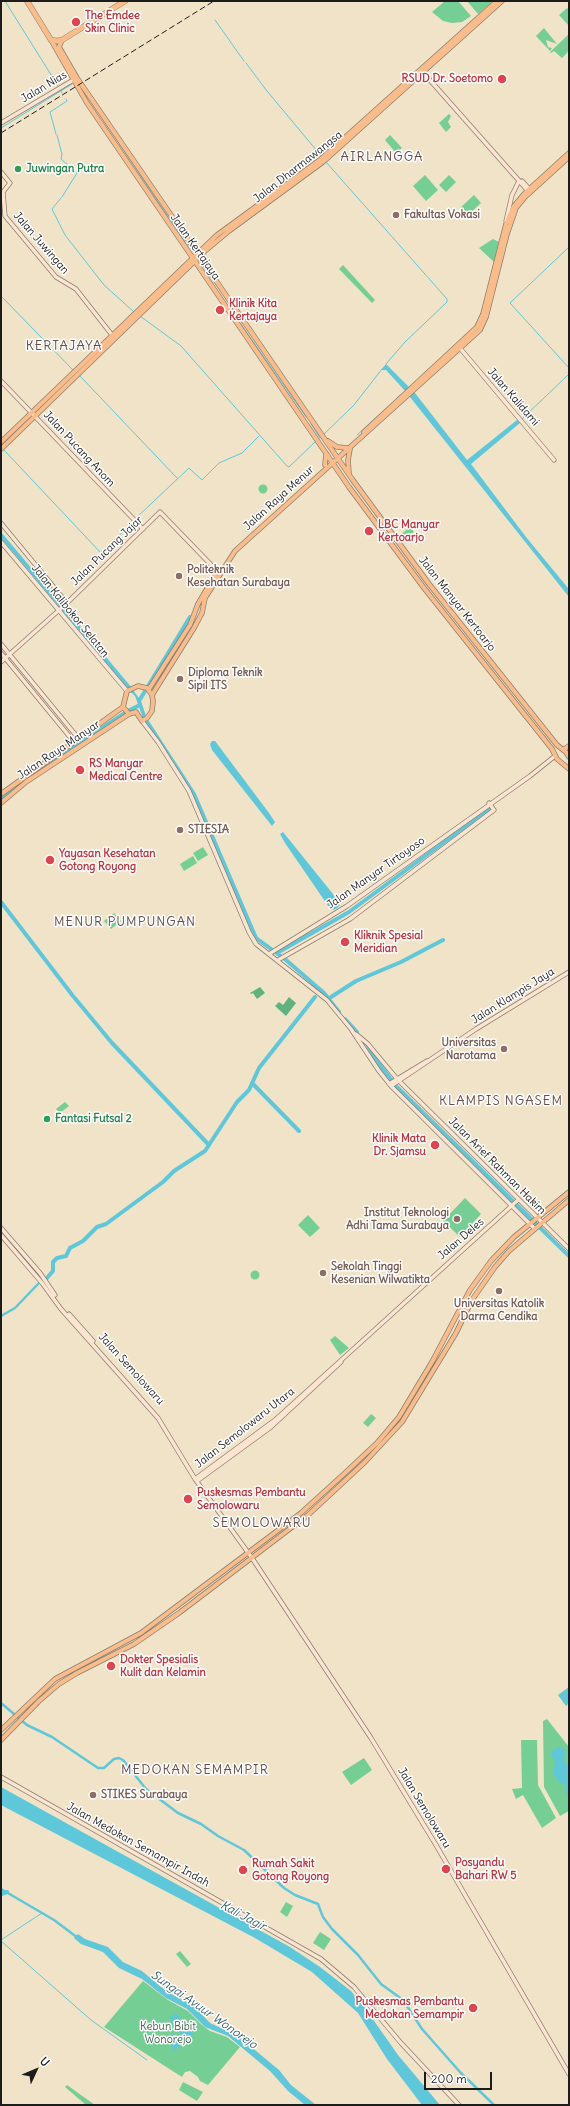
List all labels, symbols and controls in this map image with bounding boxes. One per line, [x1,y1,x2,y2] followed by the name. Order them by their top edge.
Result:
[85,9,140,35] place label: The Emdee Skin Clinic
[70,16,82,28] marker: The Emdee Skin Clinic
[19,68,69,106] street label: Jalan Nias
[401,72,493,86] place label: RSUD Dr. Soetomo
[496,73,508,85] marker: RSUD Dr. Soetomo
[251,128,345,206] street label: Jalan Dharmawangsa
[341,149,423,165] district label: AIRLANGGA
[26,162,104,176] place label: Juwingan Putra
[13,164,23,174] marker: Juwingan Putra
[404,208,480,222] place label: Fakultas Vokasi
[10,209,72,277] street label: Jalan Juwingan
[391,210,401,220] marker: Fakultas Vokasi
[167,211,223,283] street label: Jalan Kertajaya
[229,297,277,323] place label: Klinik Kita Kertajaya
[214,304,226,316] marker: Klinik Kita Kertajaya
[26,338,102,354] district label: KERTAJAYA
[484,365,542,429] street label: Jalan Kalidami
[41,408,117,490] street label: Jalan Pucang Anom
[241,463,317,533] street label: Jalan Raya Menur
[68,513,146,589] street label: Jalan Pucang Jajar
[378,518,440,544] place label: LBC Manyar Kertoarjo
[363,525,375,537] marker: LBC Manyar Kertoarjo
[416,554,498,654] street label: Jalan Manyar Kertoarjo
[28,562,112,660] street label: Jalan Kalibokor Selatan
[187,563,290,589] place label: Politeknik Kesehatan Surabaya
[174,571,184,581] marker: Politeknik Kesehatan Surabaya
[188,666,263,692] place label: Diploma Teknik Sipil ITS
[175,674,185,684] marker: Diploma Teknik Sipil ITS
[15,718,103,782] street label: Jalan Raya Manyar
[89,757,163,783] place label: RS Manyar Medical Centre
[74,764,86,776] marker: RS Manyar Medical Centre
[188,823,229,837] place label: STIESIA
[175,825,185,835] marker: STIESIA
[324,834,428,912] street label: Jalan Manyar Tirtoyoso
[59,847,156,873] place label: Yayasan Kesehatan Gotong Royong
[44,854,56,866] marker: Yayasan Kesehatan Gotong Royong
[54,914,196,930] district label: MENUR PUMPUNGAN
[354,929,423,955] place label: Kliknik Spesial Meridian
[339,936,351,948] marker: Kliknik Spesial Meridian
[469,965,557,1027] street label: Jalan Klampis Jaya
[442,1036,496,1062] place label: Universitas Narotama
[499,1044,509,1054] marker: Universitas Narotama
[439,1093,563,1109] district label: KLAMPIS NGASEM
[55,1112,132,1126] place label: Fantasi Futsal 2
[42,1114,52,1124] marker: Fantasi Futsal 2
[446,1115,548,1217] street label: Jalan Arief Rahman Hakim
[372,1132,426,1158] place label: Klinik Mata Dr. Sjamsu
[429,1139,441,1151] marker: Klinik Mata Dr. Sjamsu
[346,1206,449,1232] place label: Institut Teknologi Adhi Tama Surabaya
[452,1214,462,1224] marker: Institut Teknologi Adhi Tama Surabaya
[435,1215,487,1263] street label: Jalan Deles
[331,1260,430,1286] place label: Sekolah Tinggi Kesenian Wilwatikta
[318,1268,328,1278] marker: Sekolah Tinggi Kesenian Wilwatikta
[494,1286,504,1296] marker: Universitas Katolik Darma Cendika
[454,1297,544,1323] place label: Universitas Katolik Darma Cendika
[95,1330,167,1408] street label: Jalan Semolowaru
[193,1385,297,1471] street label: Jalan Semolowaru Utara
[197,1486,306,1512] place label: Puskesmas Pembantu Semolowaru
[182,1493,194,1505] marker: Puskesmas Pembantu Semolowaru
[212,1515,312,1531] district label: SEMOLOWARU
[120,1653,206,1679] place label: Dokter Spesialis Kulit dan Kelamin
[105,1660,117,1672] marker: Dokter Spesialis Kulit dan Kelamin
[121,1762,269,1778] district label: MEDOKAN SEMAMPIR
[395,1765,453,1851] street label: Jalan Semolowaru
[101,1788,188,1802] place label: STIKES Surabaya
[88,1790,98,1800] marker: STIKES Surabaya
[64,1800,212,1890] street label: Jalan Medokan Semampir Indah
[455,1856,517,1882] place label: Posyandu Bahari RW 5
[252,1857,329,1883] place label: Rumah Sakit Gotong Royong
[440,1863,452,1875] marker: Posyandu Bahari RW 5
[237,1864,249,1876] marker: Rumah Sakit Gotong Royong
[218,1898,268,1934] water label: Kali Jagir
[148,1968,260,2052] water label: Sungai Avuur Wonorejo
[355,1995,464,2021] place label: Puskesmas Pembantu Medokan Semampir
[467,2002,479,2014] marker: Puskesmas Pembantu Medokan Semampir
[140,2020,196,2046] park label: Kebun Bibit Wonorejo
[16,2050,56,2090] north arrow
[37,2054,52,2069] text: U
[426,2064,494,2090] scale bar
[431,2071,467,2086] text: 200 m

